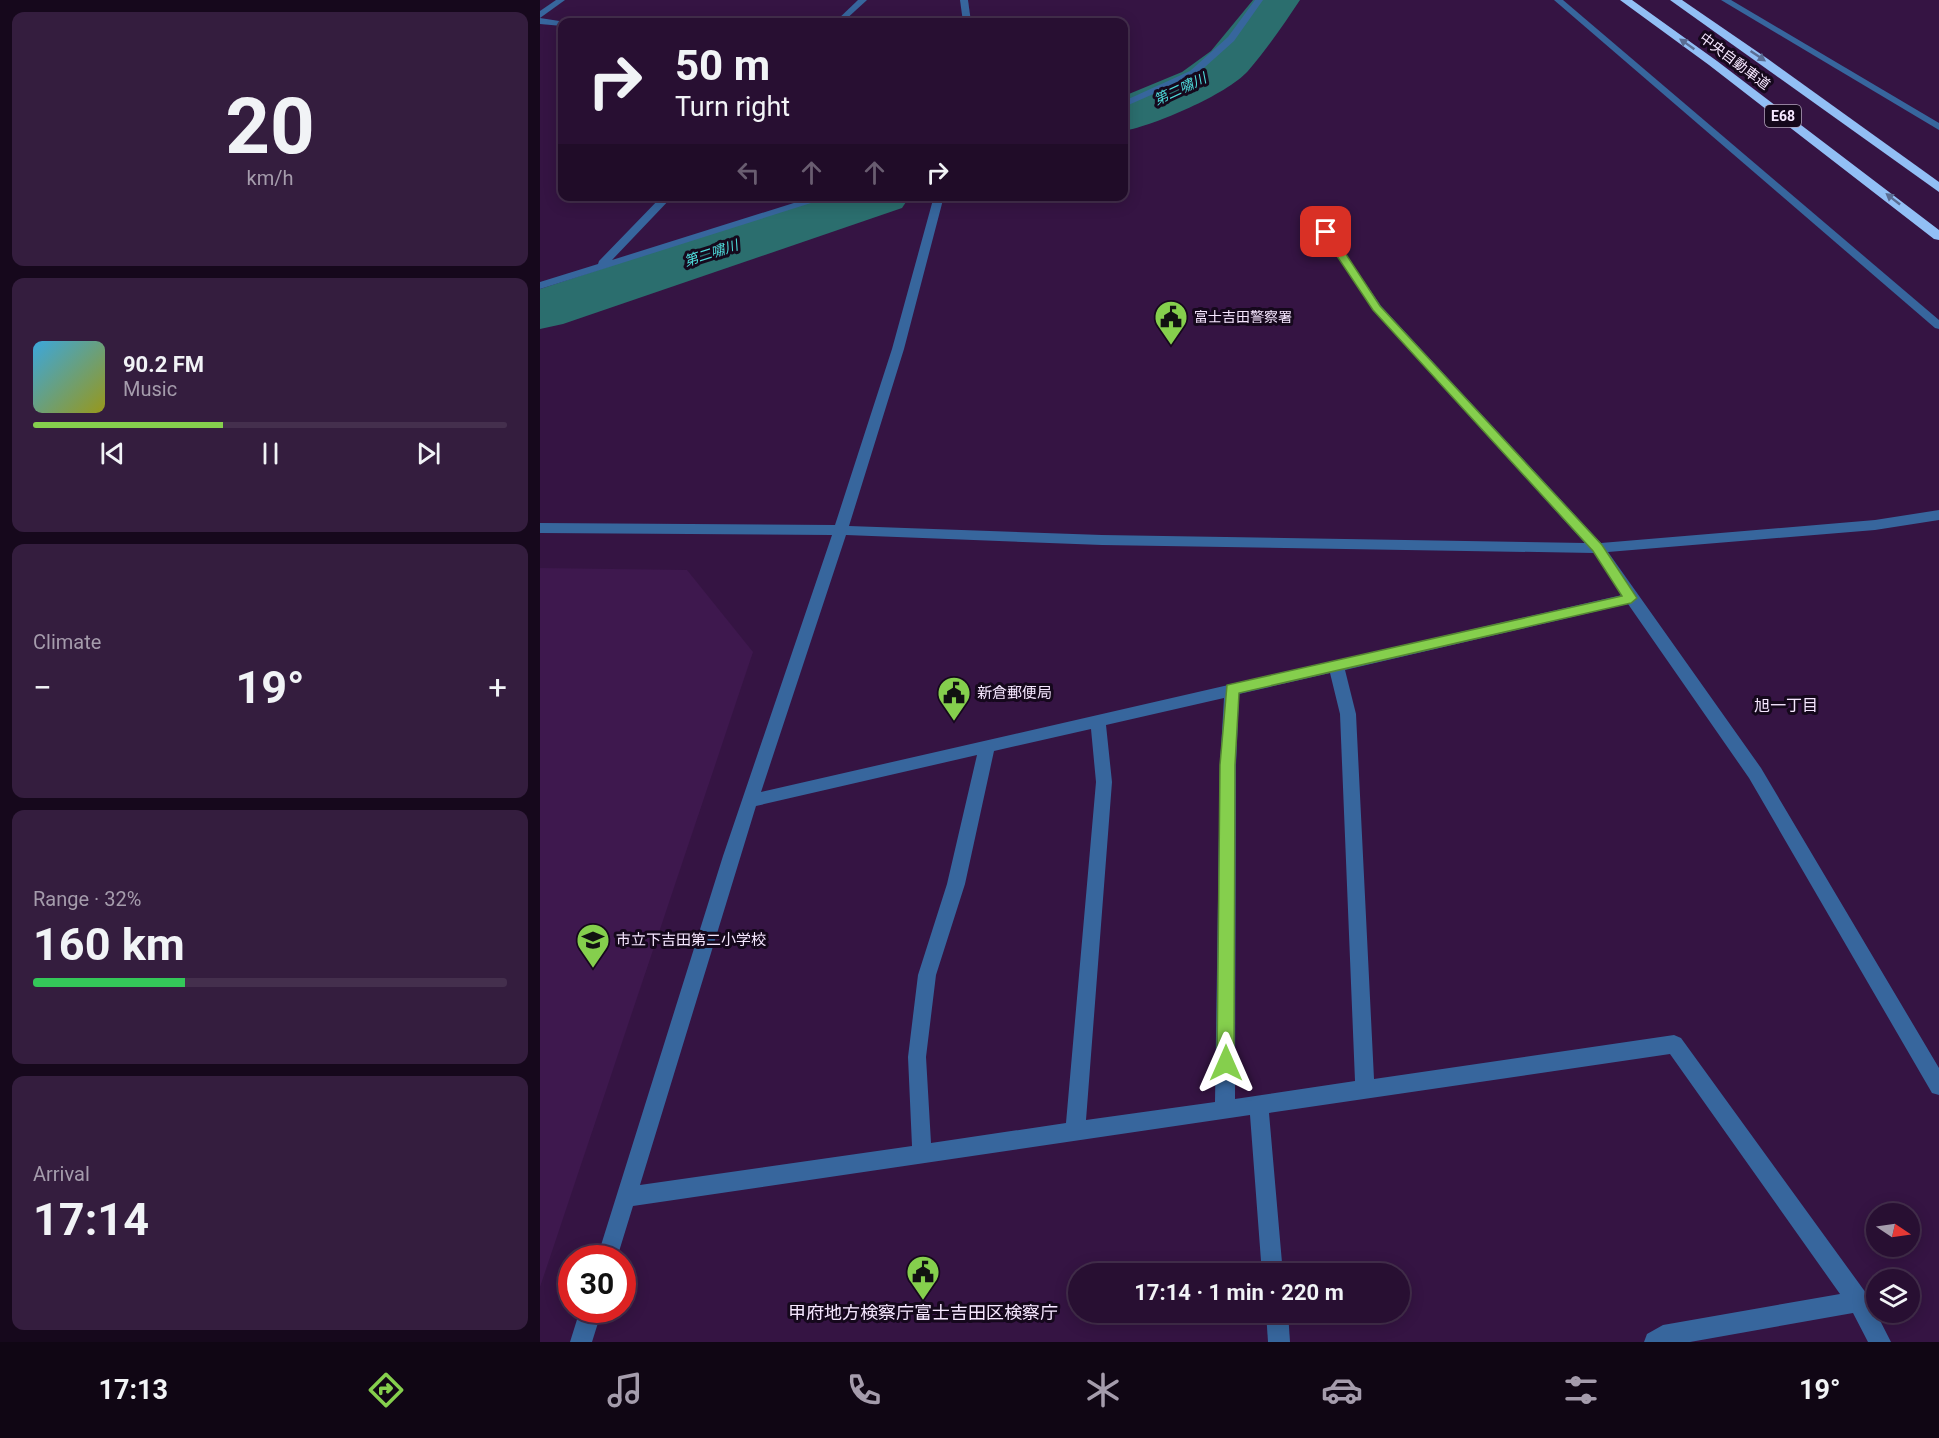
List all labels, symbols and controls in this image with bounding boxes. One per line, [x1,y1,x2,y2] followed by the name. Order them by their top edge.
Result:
[1697,29,1773,93] street label: 中央自動車道
[1680,38,1696,50] one-way arrow
[675,41,770,90] text: 50 m
[576,42,654,120] icon: right
[1750,50,1766,61] one-way arrow
[1151,69,1211,108] water label: 第二嘯川
[225,81,315,172] text: 20
[675,91,790,123] text: Turn right
[1765,105,1801,127] road number: E68
[732,156,765,189] icon: left
[795,156,828,189] icon: ahead
[858,156,891,189] icon: ahead
[921,156,954,189] icon: right
[247,166,293,190] text: km/h
[1886,194,1901,206] one-way arrow
[1300,206,1351,257] pin
[1309,215,1342,248] icon: arrive
[682,236,742,269] water label: 第二嘯川
[1153,299,1189,346] public building icon: 富士吉田警察署
[1194,309,1292,325] place label: 富士吉田警察署
[123,352,204,377] text: 90.2 FM
[123,377,177,401] text: Music
[96,437,129,470] icon: previous
[254,437,287,470] icon: pause
[412,437,445,470] icon: next
[33,630,101,654] text: Climate
[235,661,305,714] text: 19°
[33,668,52,707] text: −
[488,668,507,707] text: +
[936,675,972,722] public building icon: 新倉郵便局
[977,684,1052,702] place label: 新倉郵便局
[1754,696,1818,715] district label: 旭一丁目
[33,887,141,911] text: Range · 32%
[33,918,185,971] text: 160 km
[575,922,611,969] school or university icon: 市立下吉田第二小学校
[616,931,766,949] place label: 市立下吉田第二小学校
[1194,1031,1258,1095] position arrow
[33,1162,90,1186] text: Arrival
[33,1193,149,1246] text: 17:14
[1866,1203,1920,1257] north arrow
[1866,1203,1920,1323] map controls
[558,1245,636,1323] speed limit sign: 30
[905,1254,941,1301] public building icon: 甲府地方検察庁富士吉田区検察庁
[1866,1269,1920,1323] button: layers
[1134,1280,1344,1305] text: 17:14 · 1 min · 220 m
[788,1302,1058,1323] place label: 甲府地方検察庁富士吉田区検察庁
[365,1369,407,1411] icon: directions
[604,1369,646,1411] icon: music
[843,1369,885,1411] icon: phone
[1082,1369,1124,1411] icon: climate
[1321,1369,1363,1411] icon: car
[1560,1369,1602,1411] icon: filters
[98,1374,168,1406] text: 17:13
[1799,1374,1840,1406] text: 19°

